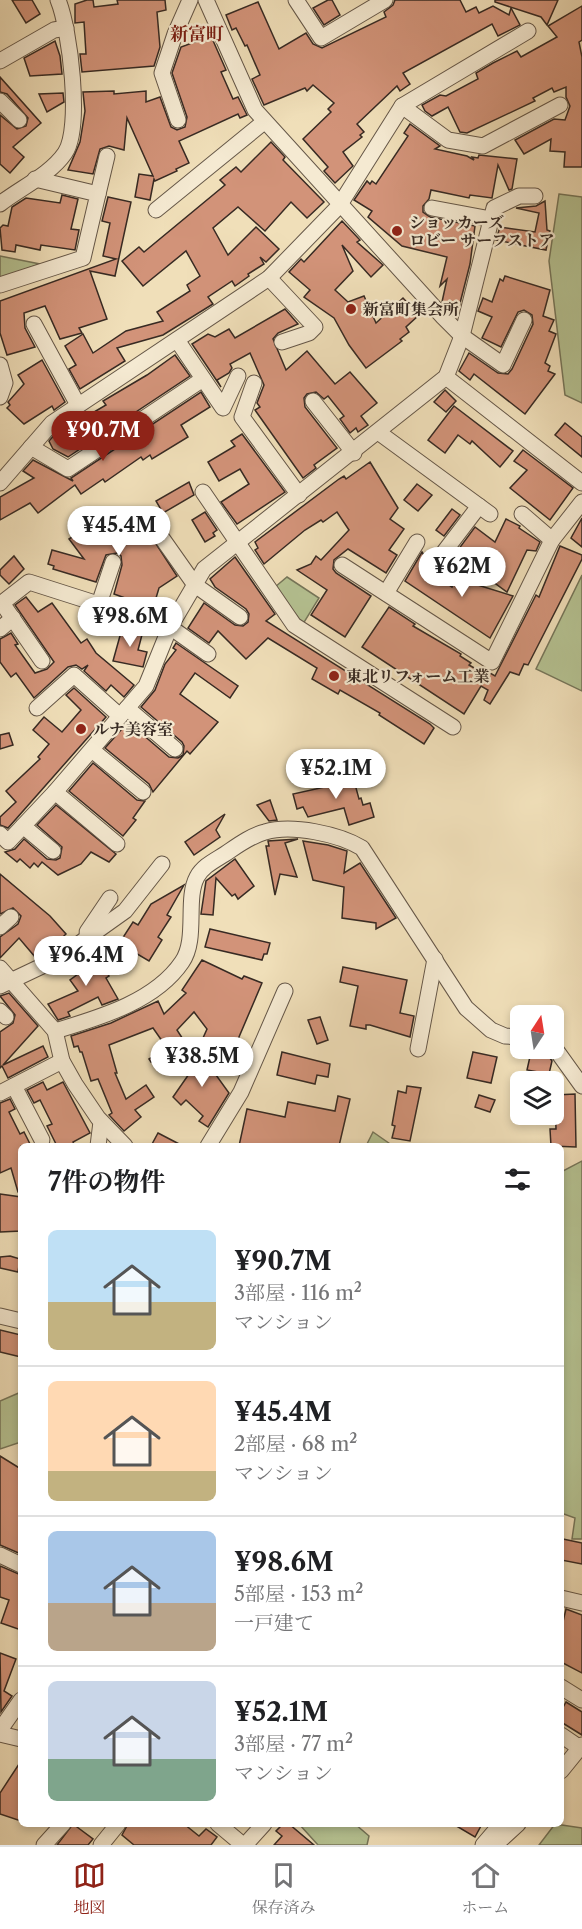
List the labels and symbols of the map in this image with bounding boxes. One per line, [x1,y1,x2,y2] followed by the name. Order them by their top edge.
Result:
[170,23,224,45] district label: 新富町
[409,212,554,250] place label: ショッカーズ ロビー サーフストア
[390,224,404,238] marker: ショッカーズ ロビー サーフストア
[362,299,459,319] place label: 新富町集会所
[344,302,358,316] marker: 新富町集会所
[54,411,152,462] pin: ¥90.7M
[70,506,168,557] pin: ¥45.4M
[426,547,498,598] pin: ¥62M
[81,597,179,648] pin: ¥98.6M
[346,666,489,686] place label: 東北リフォーム工業
[327,669,341,683] marker: 東北リフォーム工業
[93,719,173,739] place label: ルナ美容室
[74,722,88,736] marker: ルナ美容室
[287,749,385,800] pin: ¥52.1M
[37,936,135,987] pin: ¥96.4M
[510,1005,564,1059] north arrow
[153,1037,251,1088] pin: ¥38.5M

